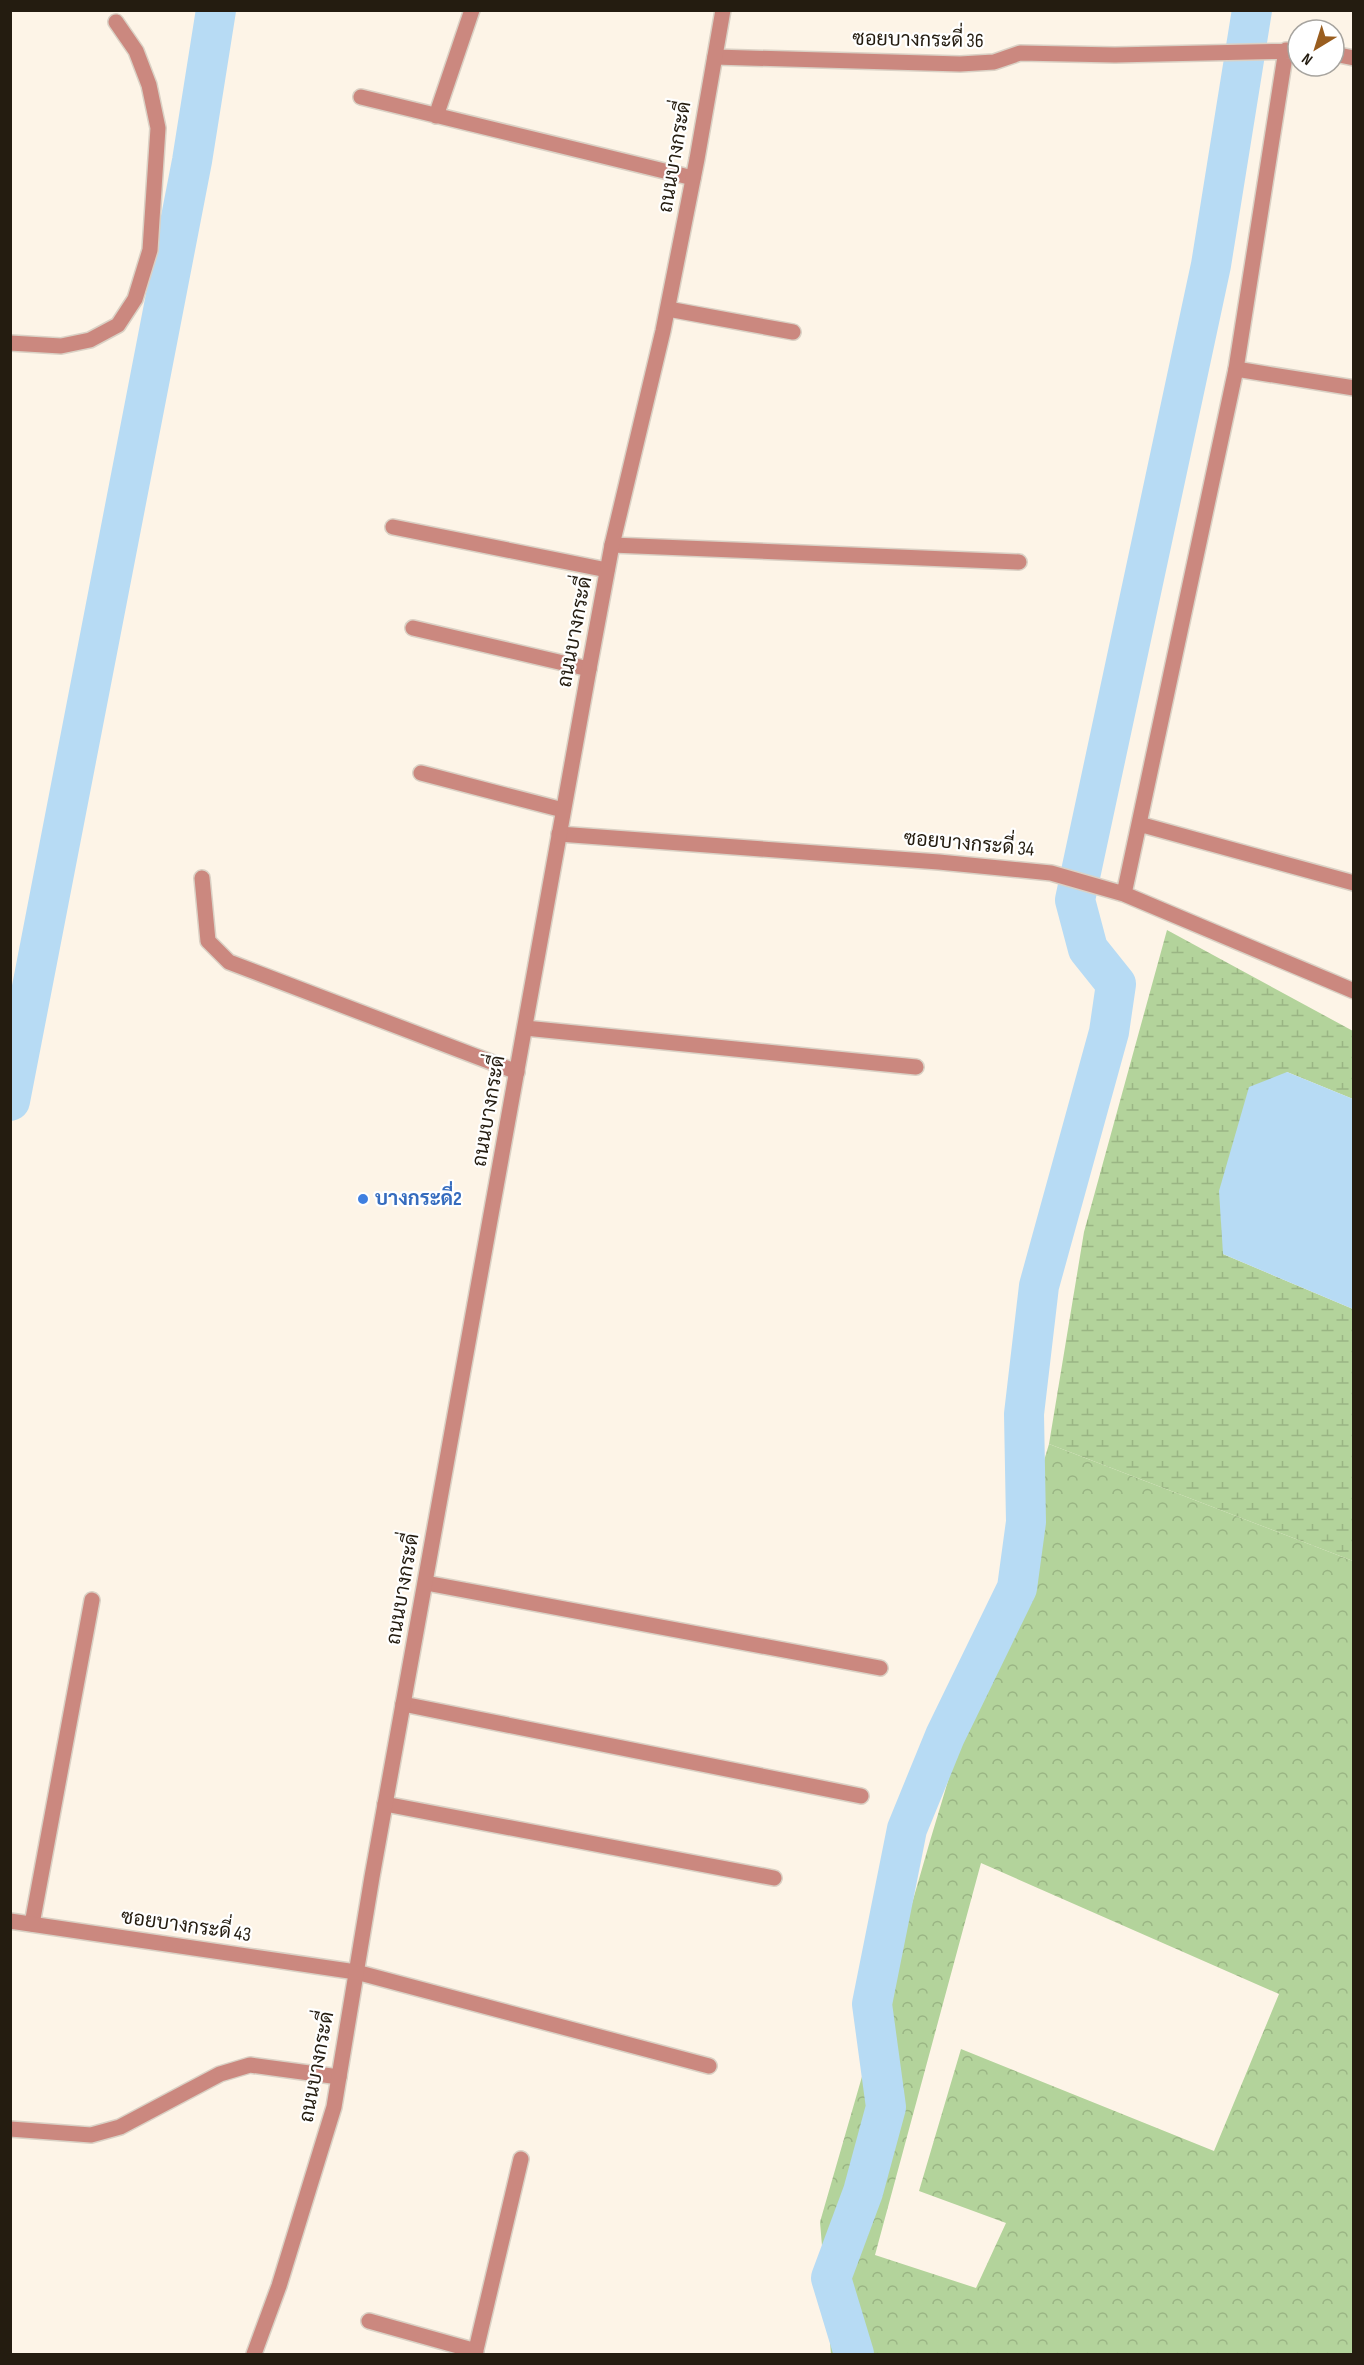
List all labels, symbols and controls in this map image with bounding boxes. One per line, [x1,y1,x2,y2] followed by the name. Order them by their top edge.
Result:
[1286,18,1346,78] north arrow
[852,21,984,53] street label: ซอยบางกระดี่ 36
[1298,49,1317,69] text: N
[648,98,697,214] street label: ถนนบางกระดี่
[547,573,598,690] street label: ถนนบางกระดี่
[903,820,1036,862] street label: ซอยบางกระดี่ 34
[462,1052,511,1168] street label: ถนนบางกระดี่
[375,1181,462,1211] place label: บางกระดี่2
[356,1192,370,1206] marker: บางกระดี่2
[376,1530,425,1646] street label: ถนนบางกระดี่
[120,1899,253,1947] street label: ซอยบางกระดี่ 43
[289,2008,340,2125] street label: ถนนบางกระดี่

